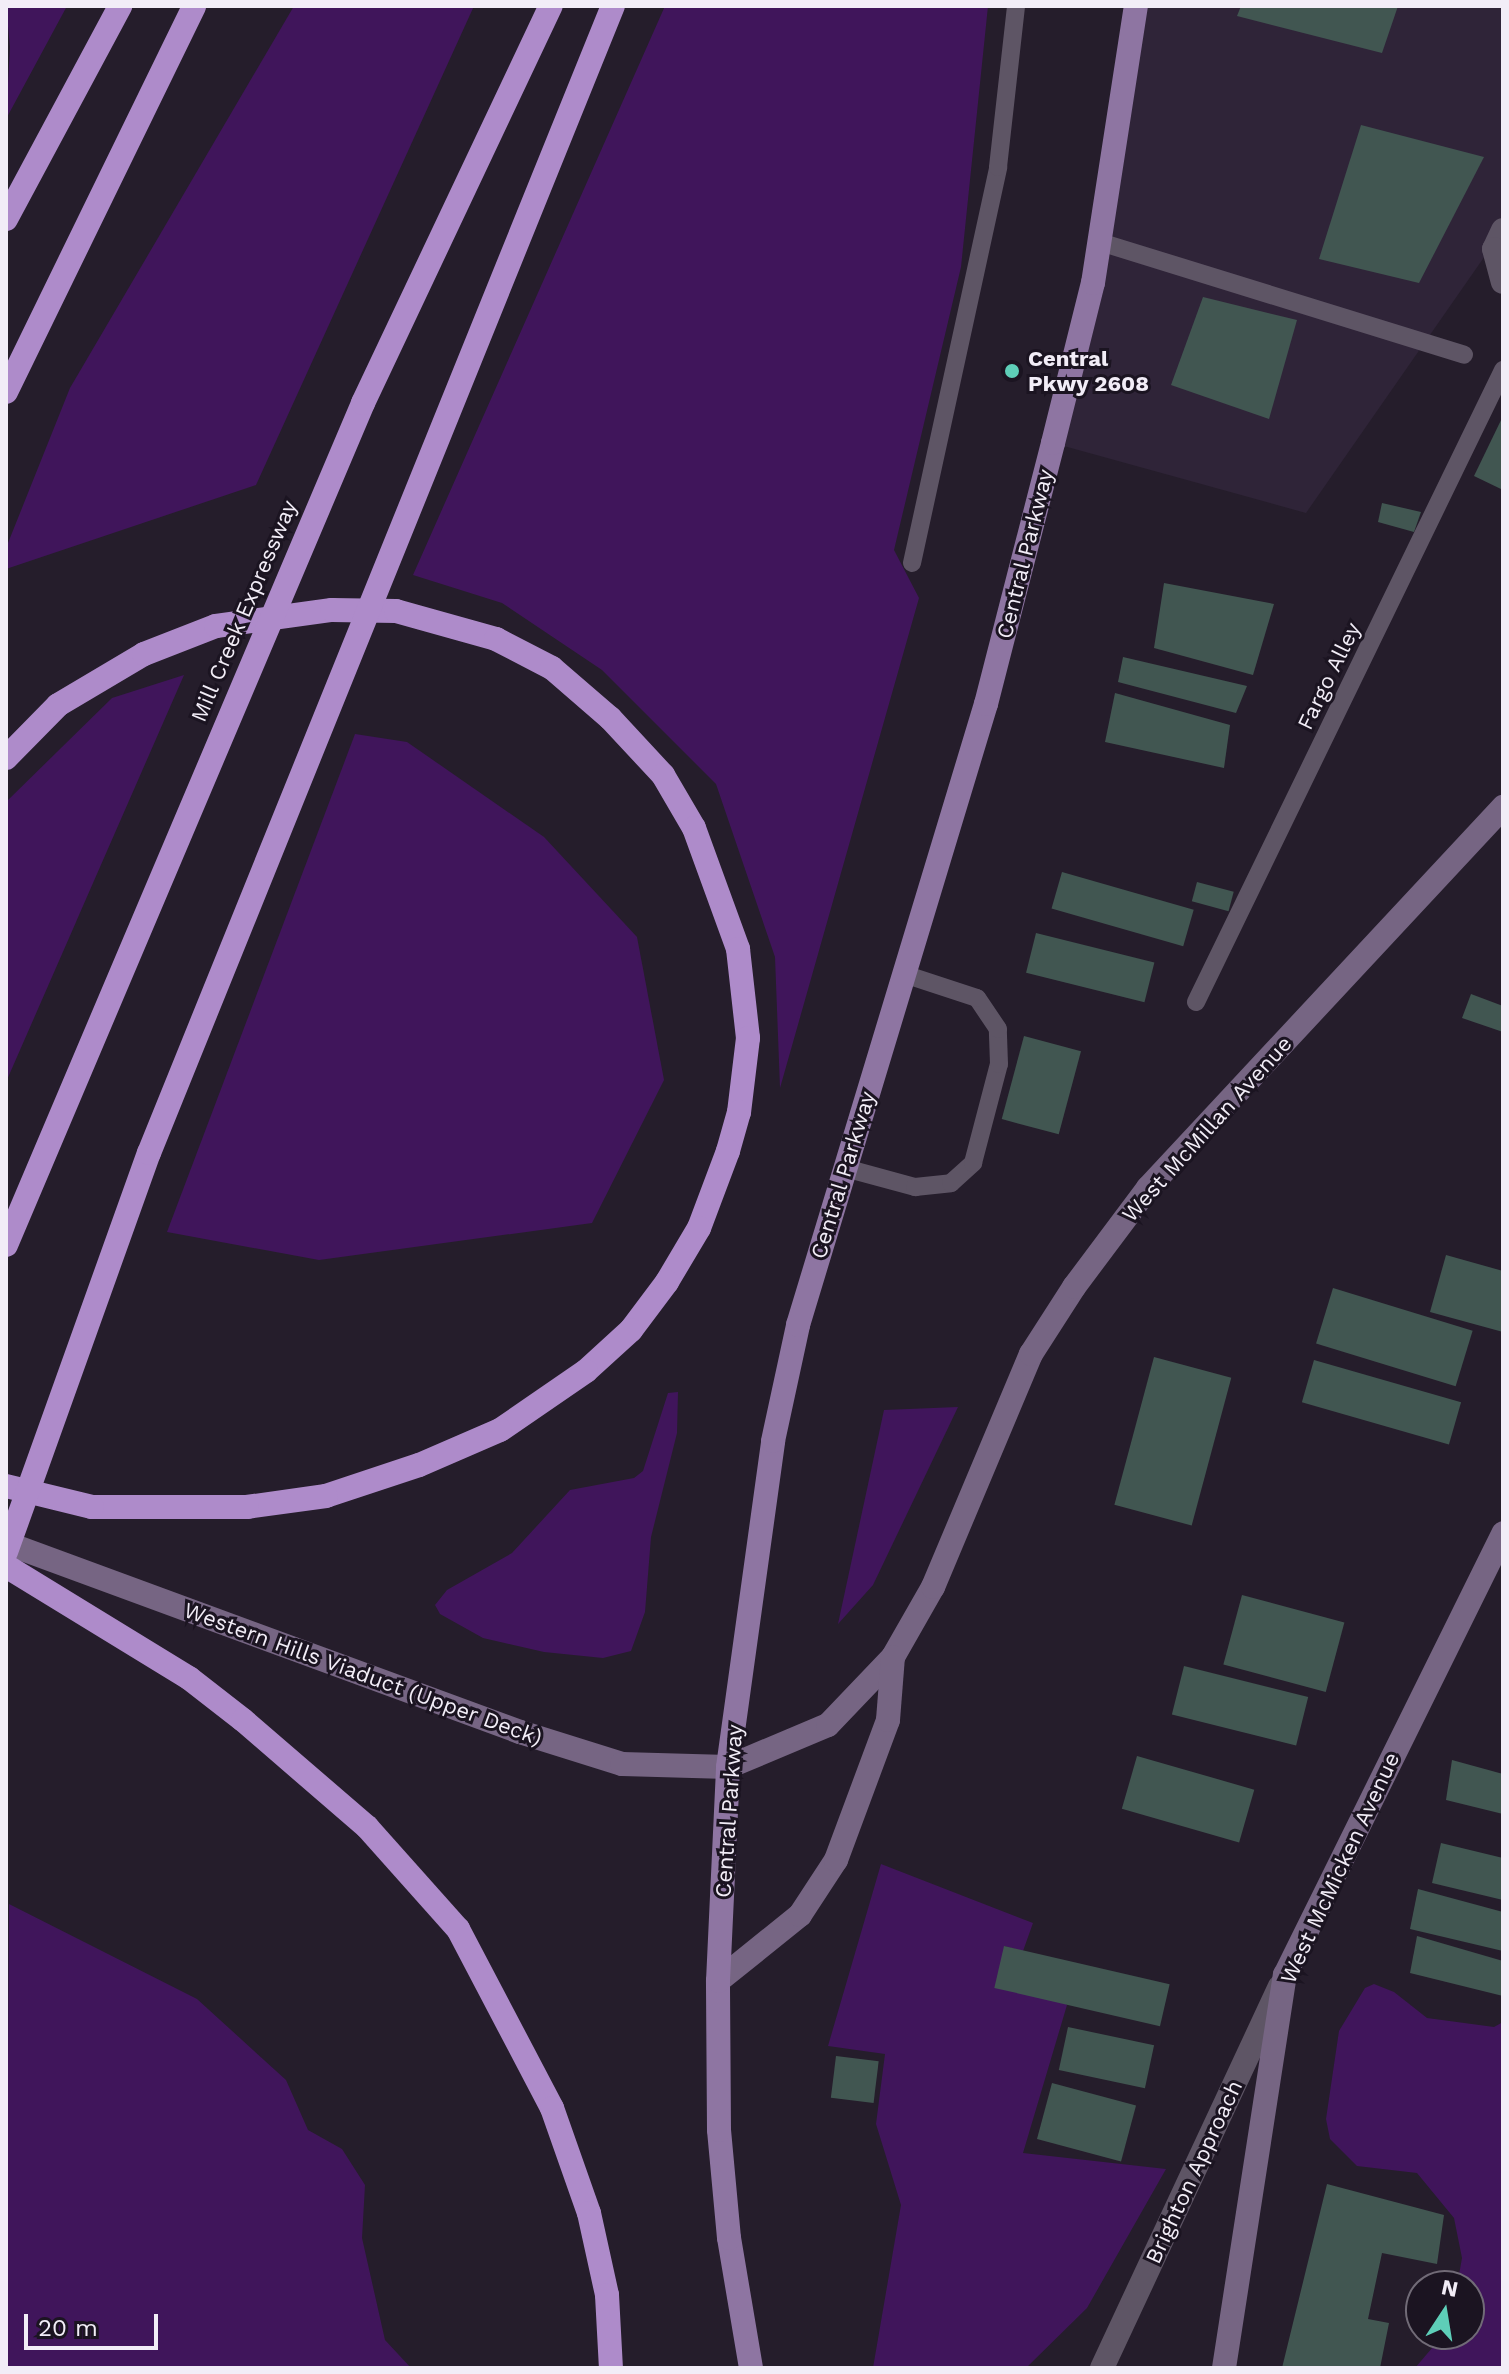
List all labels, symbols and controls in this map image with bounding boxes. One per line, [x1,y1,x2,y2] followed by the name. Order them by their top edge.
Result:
[1028,345,1149,396] place label: Central Pkwy 2608
[1003,362,1021,380] marker: Central Pkwy 2608
[991,466,1059,642] street label: Central Parkway
[185,496,303,726] street label: Mill Creek Expressway
[1291,618,1367,734] street label: Fargo Alley
[1116,1030,1298,1228] street label: West McMillan Avenue
[805,1088,881,1262] street label: Central Parkway
[180,1597,546,1751] street label: Western Hills Viaduct (Upper Deck)
[710,1723,748,1899] street label: Central Parkway
[1275,1748,1405,1988] street label: West McMicken Avenue
[1140,2076,1248,2268] street label: Brighton Approach
[1405,2270,1485,2350] north arrow
[1439,2274,1460,2302] text: N
[28,2298,162,2348] scale bar
[38,2314,98,2342] text: 20 m

